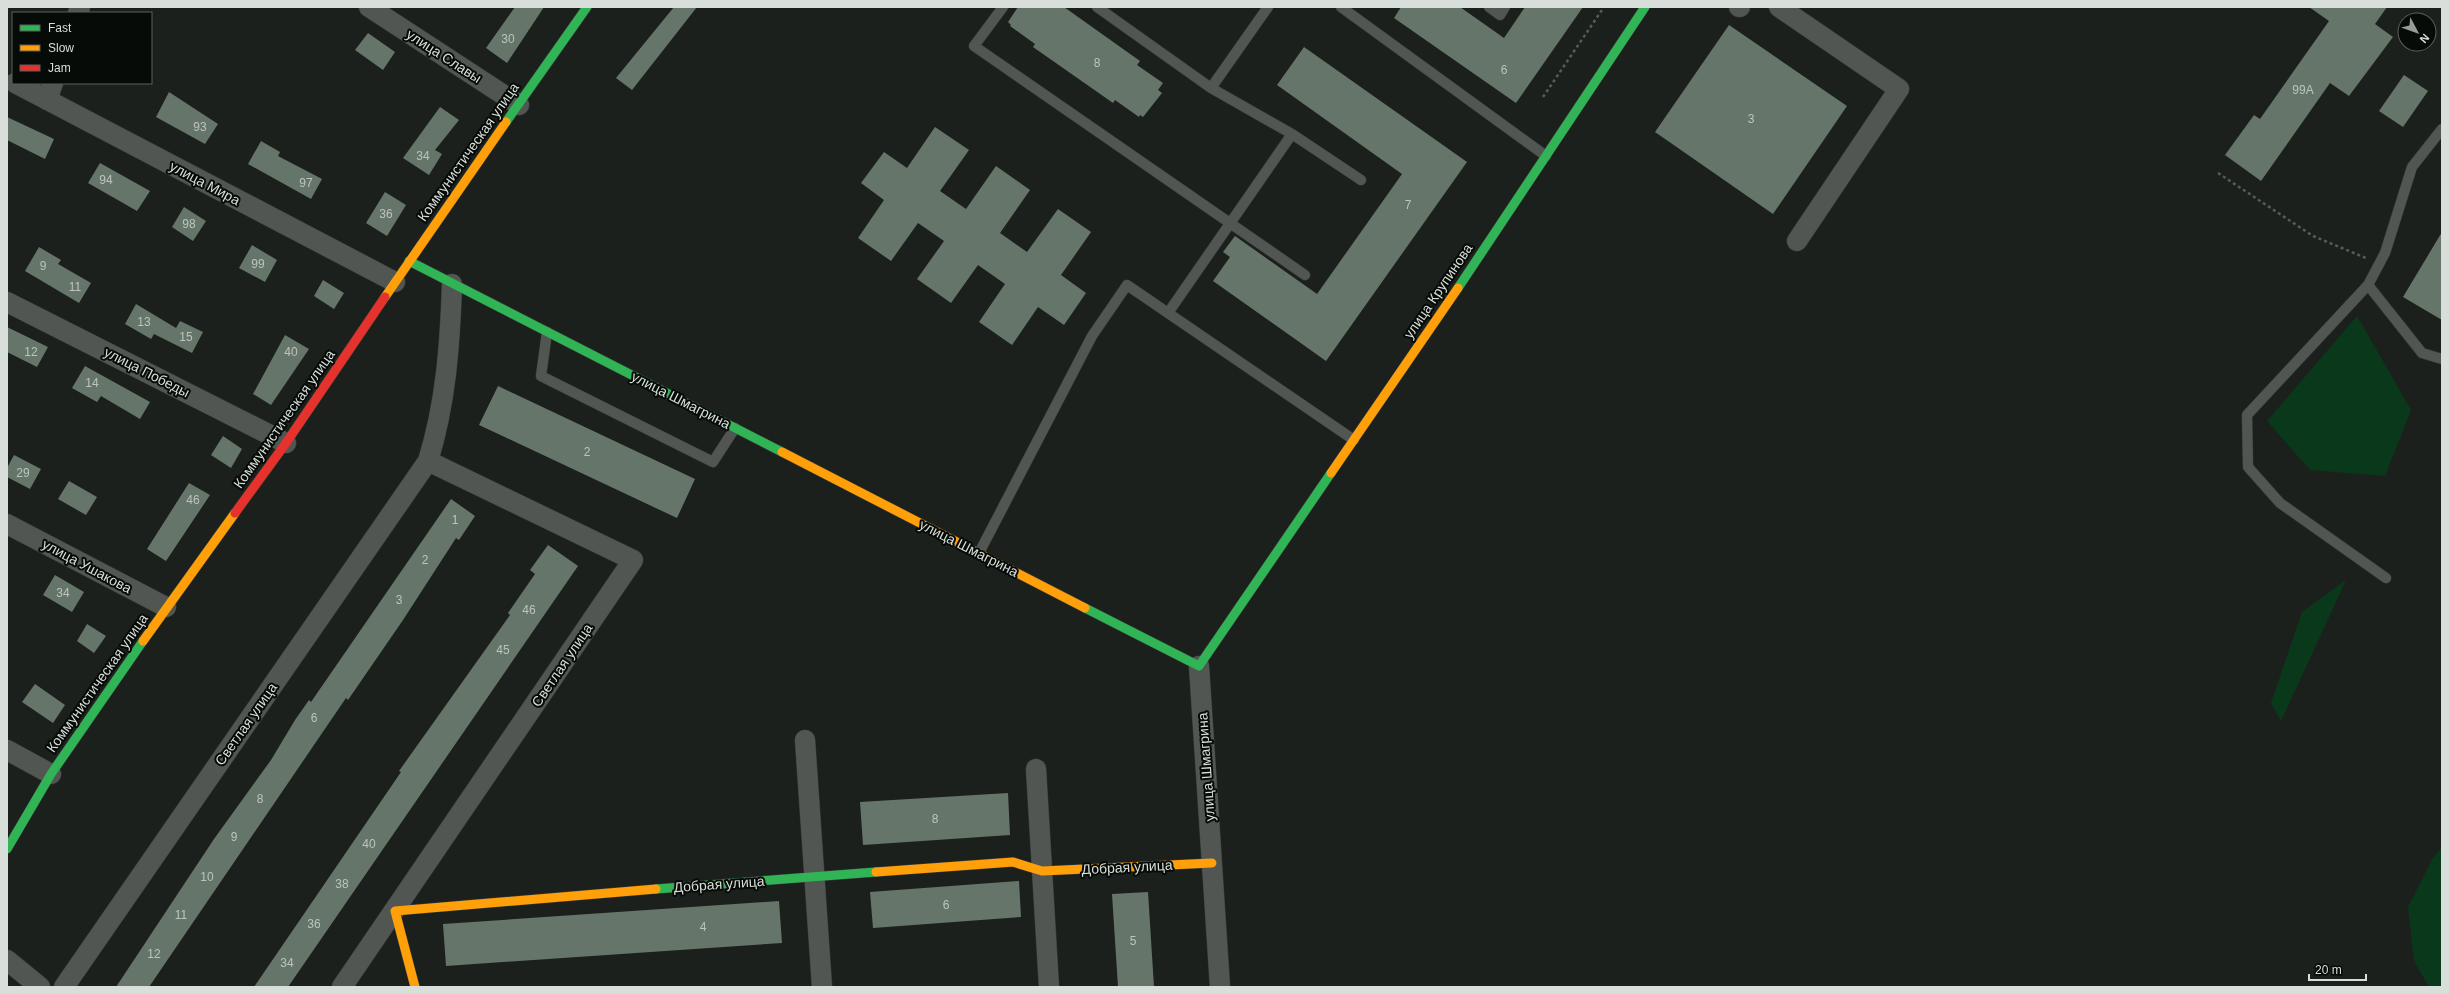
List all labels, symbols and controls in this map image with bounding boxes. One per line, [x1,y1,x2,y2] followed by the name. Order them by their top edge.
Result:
[12,12,152,84] legend
[2397,12,2437,52] north arrow
[48,21,72,35] text: Fast
[404,26,484,86] street label: улица Славы
[501,32,515,46] house number: 30
[2417,32,2432,46] text: N
[48,41,74,55] text: Slow
[1094,56,1101,70] house number: 8
[48,61,71,75] text: Jam
[1501,63,1508,77] house number: 6
[414,79,522,224] street label: Коммунистическая улица
[2292,83,2314,97] house number: 99А
[1748,112,1755,126] house number: 3
[193,120,207,134] house number: 93
[416,149,430,163] house number: 34
[167,158,243,208] street label: улица Мира
[99,173,113,187] house number: 94
[299,176,313,190] house number: 97
[1405,198,1412,212] house number: 7
[379,207,393,221] house number: 36
[182,217,196,231] house number: 98
[1400,240,1476,342] street label: улица Крупинова
[251,257,265,271] house number: 99
[40,259,47,273] house number: 9
[69,280,82,294] house number: 11
[137,315,151,329] house number: 13
[179,330,193,344] house number: 15
[102,344,192,400] street label: улица Победы
[24,345,38,359] house number: 12
[284,345,298,359] house number: 40
[230,346,338,491] street label: Коммунистическая улица
[629,368,733,432] street label: улица Шмагрина
[85,376,99,390] house number: 14
[584,445,591,459] house number: 2
[16,466,30,480] house number: 29
[186,493,200,507] house number: 46
[452,513,459,527] house number: 1
[917,516,1021,580] street label: улица Шмагрина
[40,536,135,596] street label: улица Ушакова
[422,553,429,567] house number: 2
[56,586,70,600] house number: 34
[396,593,403,607] house number: 3
[522,603,536,617] house number: 46
[43,610,151,755] street label: Коммунистическая улица
[528,620,596,710] street label: Светлая улица
[496,643,510,657] house number: 45
[212,680,280,768] street label: Светлая улица
[311,711,318,725] house number: 6
[1194,712,1218,822] street label: улица Шмагрина
[257,792,264,806] house number: 8
[932,812,939,826] house number: 8
[231,830,238,844] house number: 9
[362,837,376,851] house number: 40
[1081,857,1173,877] street label: Добрая улица
[200,870,214,884] house number: 10
[673,873,765,895] street label: Добрая улица
[335,877,349,891] house number: 38
[943,898,950,912] house number: 6
[175,908,188,922] house number: 11
[307,917,321,931] house number: 36
[700,920,707,934] house number: 4
[1130,934,1137,948] house number: 5
[147,947,161,961] house number: 12
[280,956,294,970] house number: 34
[2309,956,2366,982] scale bar
[2315,963,2342,977] text: 20 m

